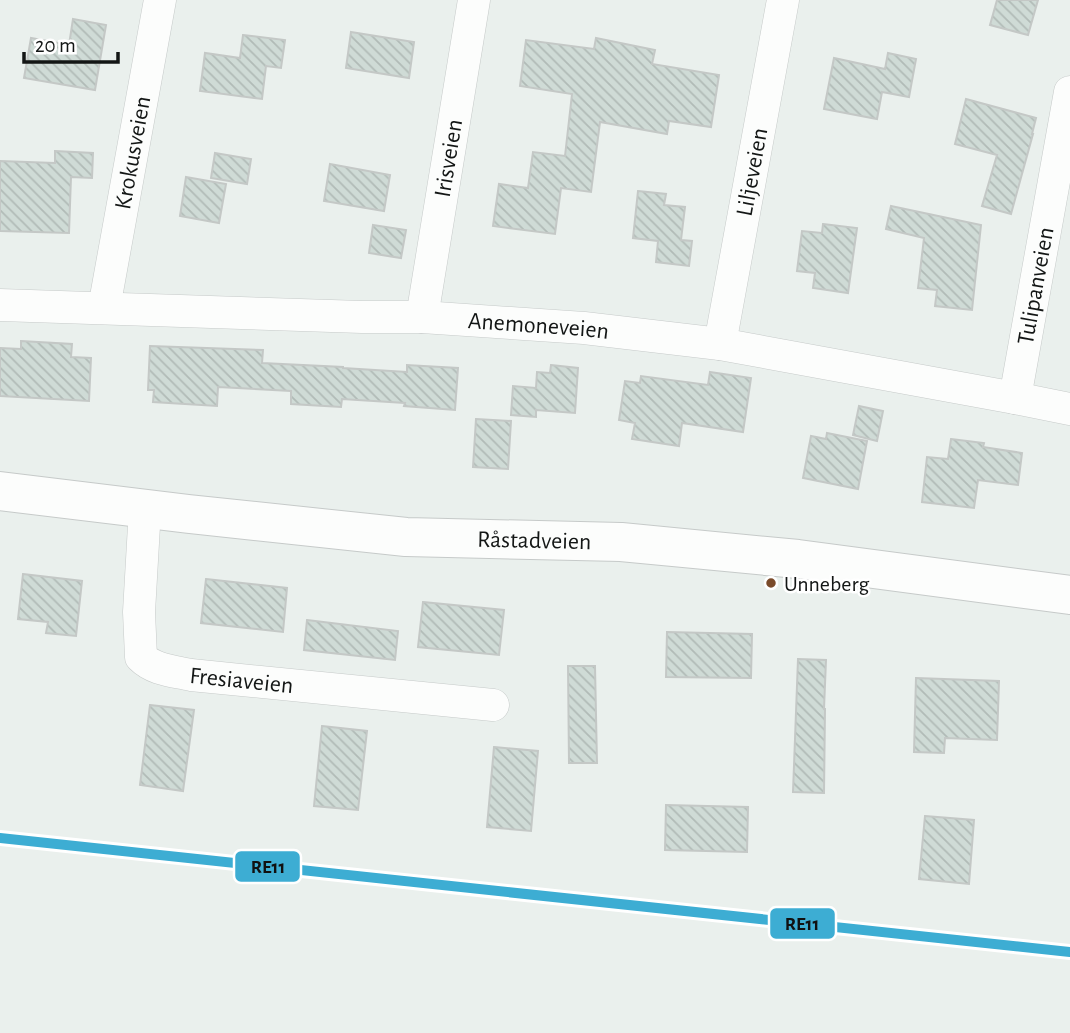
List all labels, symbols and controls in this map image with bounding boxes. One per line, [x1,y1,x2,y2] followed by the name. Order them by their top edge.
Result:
[24,21,119,65] scale bar
[35,35,76,56] text: 20 m
[111,94,155,211] street label: Krokusveien
[431,117,467,199] street label: Irisveien
[733,126,772,218] street label: Liljeveien
[1014,225,1059,347] street label: Tulipanveien
[467,309,610,344] street label: Anemoneveien
[477,528,592,554] street label: Råstadveien
[784,573,870,595] place label: Unneberg
[764,576,778,590] marker: Unneberg
[189,664,294,698] street label: Fresiaveien
[234,850,301,883] line badge: RE11
[251,858,285,877] text: RE11
[769,907,836,940] line badge: RE11
[785,915,819,934] text: RE11

